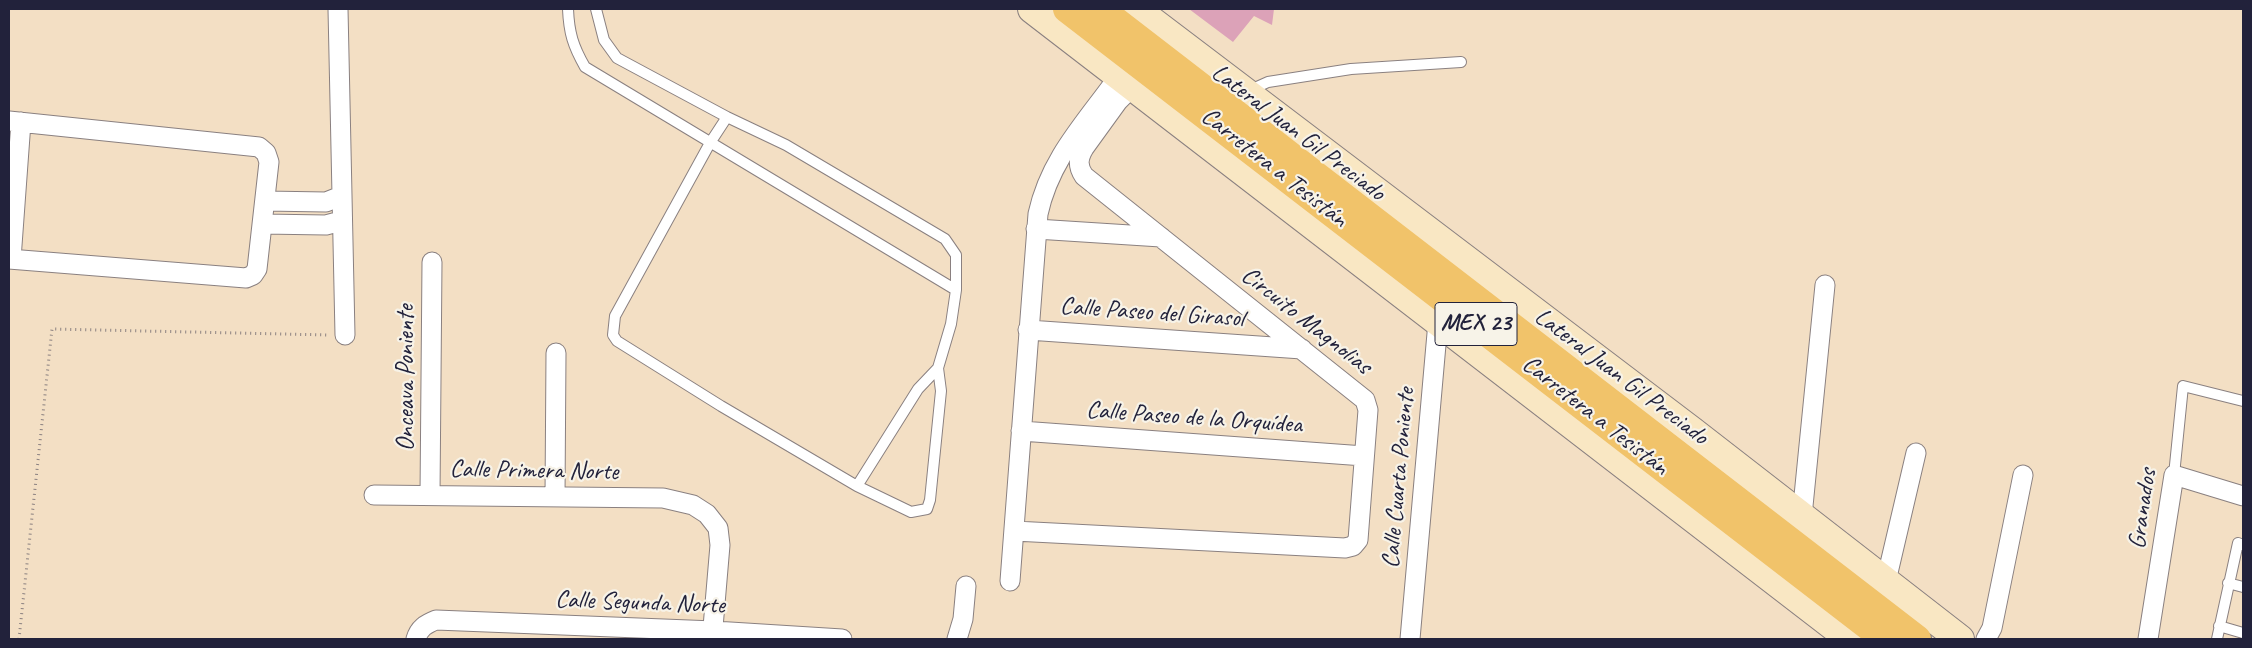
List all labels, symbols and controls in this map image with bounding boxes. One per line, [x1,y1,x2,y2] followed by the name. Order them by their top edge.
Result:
[1205,58,1391,208] street label: Lateral Juan Gil Preciado
[1195,102,1353,234] street label: Carretera a Tesistán
[1235,261,1377,381] street label: Circuito Magnolias
[1059,292,1245,334] street label: Calle Paseo del Girasol
[1435,302,1517,346] road number: MEX 23
[1528,302,1714,452] street label: Lateral Juan Gil Preciado
[391,305,421,451] street label: Onceava Poniente
[1516,350,1674,482] street label: Carretera a Tesistán
[1376,386,1422,570] street label: Calle Cuarta Poniente
[1085,395,1303,441] street label: Calle Paseo de la Orquídea
[449,455,619,487] street label: Calle Primera Norte
[2123,467,2163,551] street label: Granados
[555,585,725,621] street label: Calle Segunda Norte

